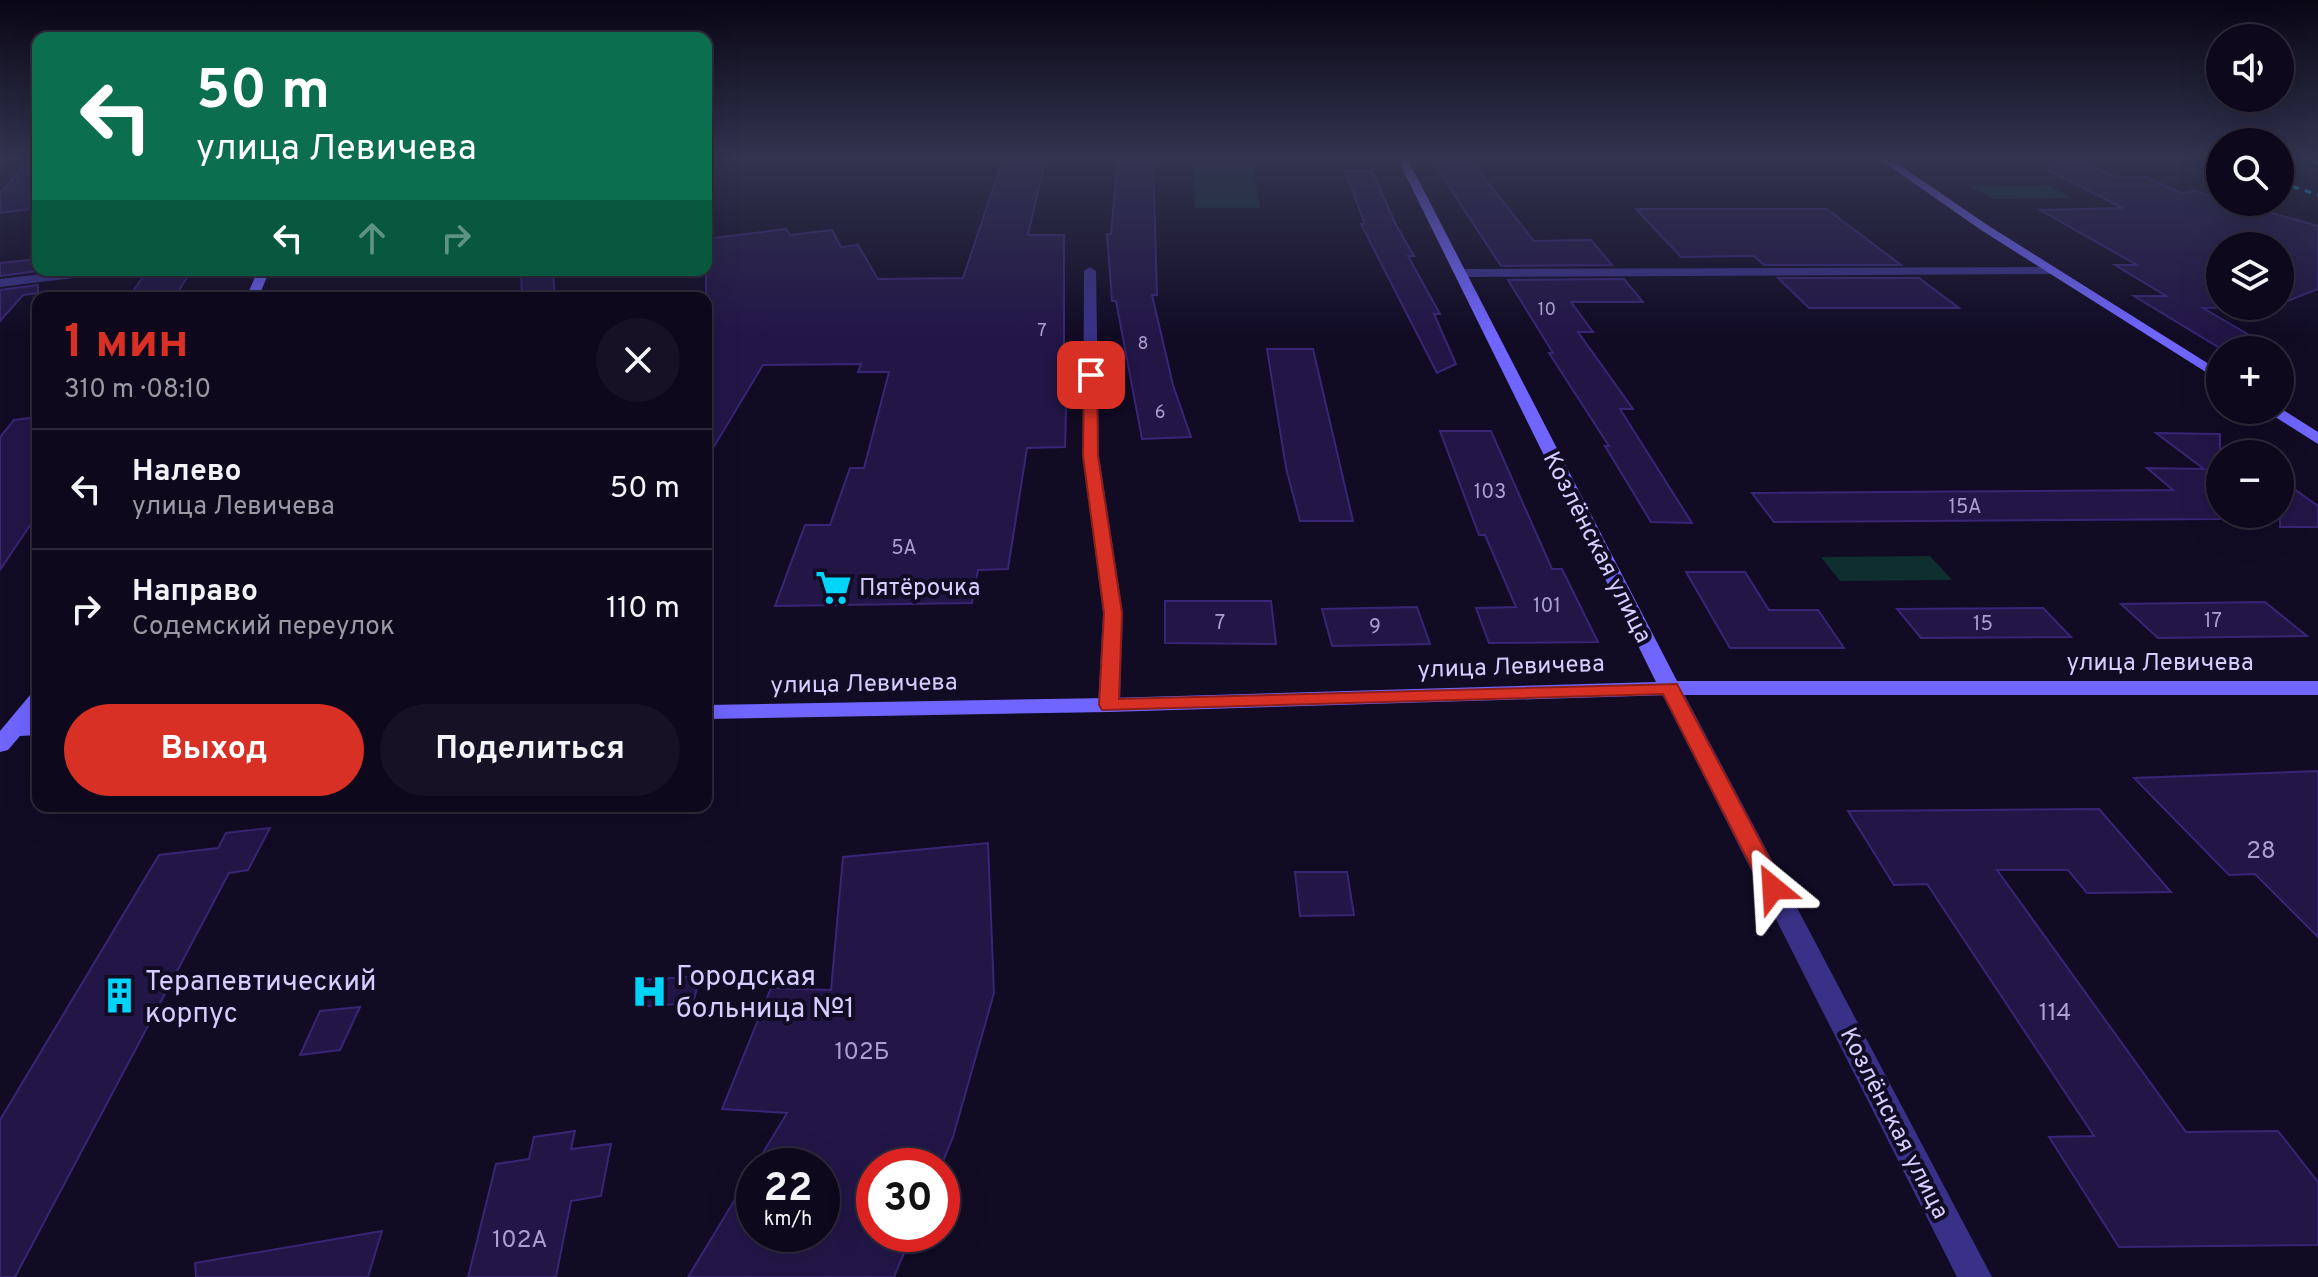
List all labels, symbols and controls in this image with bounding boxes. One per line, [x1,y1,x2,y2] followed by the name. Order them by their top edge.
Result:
[2206,24,2294,528] map controls
[2206,24,2294,112] button: sound
[196,58,330,128] text: 50 m
[64,64,168,168] icon: left
[196,127,477,173] text: улица Левичева
[2206,128,2294,216] button: search
[266,216,310,260] icon: left
[350,216,394,260] icon: ahead
[434,216,478,260] icon: right
[2206,232,2294,320] button: layers
[1538,299,1556,322] house number: 10
[64,314,189,374] text: 1 мин
[596,318,680,402] button: close
[1037,320,1047,343] house number: 7
[1138,333,1149,356] house number: 8
[2206,336,2294,424] button: +
[1057,341,1125,409] pin
[1069,353,1113,397] icon: arrive
[64,374,211,407] text: 310 m · 08:10
[1155,402,1165,425] house number: 6
[2206,440,2294,528] button: −
[1535,447,1657,649] street label: Козлёнская улица
[132,454,241,491] text: Налево
[64,467,108,511] icon: left
[610,471,680,508] text: 50 m
[1474,480,1506,506] house number: 103
[132,491,335,524] text: улица Левичева
[1948,495,1982,521] house number: 15А
[891,536,917,562] house number: 5А
[814,568,852,606] supermarket icon: Пятёрочка
[132,574,258,611] text: Направо
[859,574,980,604] place label: Пятёрочка
[64,587,108,631] icon: right
[606,591,680,628] text: 110 m
[1533,594,1561,620] house number: 101
[2204,609,2222,635] house number: 17
[132,611,395,644] text: Содемский переулок
[1215,611,1225,637] house number: 7
[1973,612,1993,638] house number: 15
[1369,615,1381,641] house number: 9
[2066,649,2254,679] street label: улица Левичева
[1417,650,1605,686] street label: улица Левичева
[770,668,958,702] street label: улица Левичева
[64,704,364,796] button: Выход
[380,704,680,796] button: Поделиться
[2246,837,2276,867] house number: 28
[1731,846,1815,930] position arrow
[676,960,855,1028] place label: Городская больница №1
[145,965,377,1033] place label: Терапевтический корпус
[631,972,669,1010] hospital icon: Городская больница №1
[100,977,138,1015] building icon: Терапевтический корпус
[2039,999,2071,1029] house number: 114
[1832,1023,1954,1225] street label: Козлёнская улица
[835,1038,889,1068] house number: 102Б
[856,1148,960,1252] speed limit sign: 30
[764,1165,812,1215] text: 22
[764,1207,812,1233] text: km/h
[492,1226,548,1256] house number: 102А

